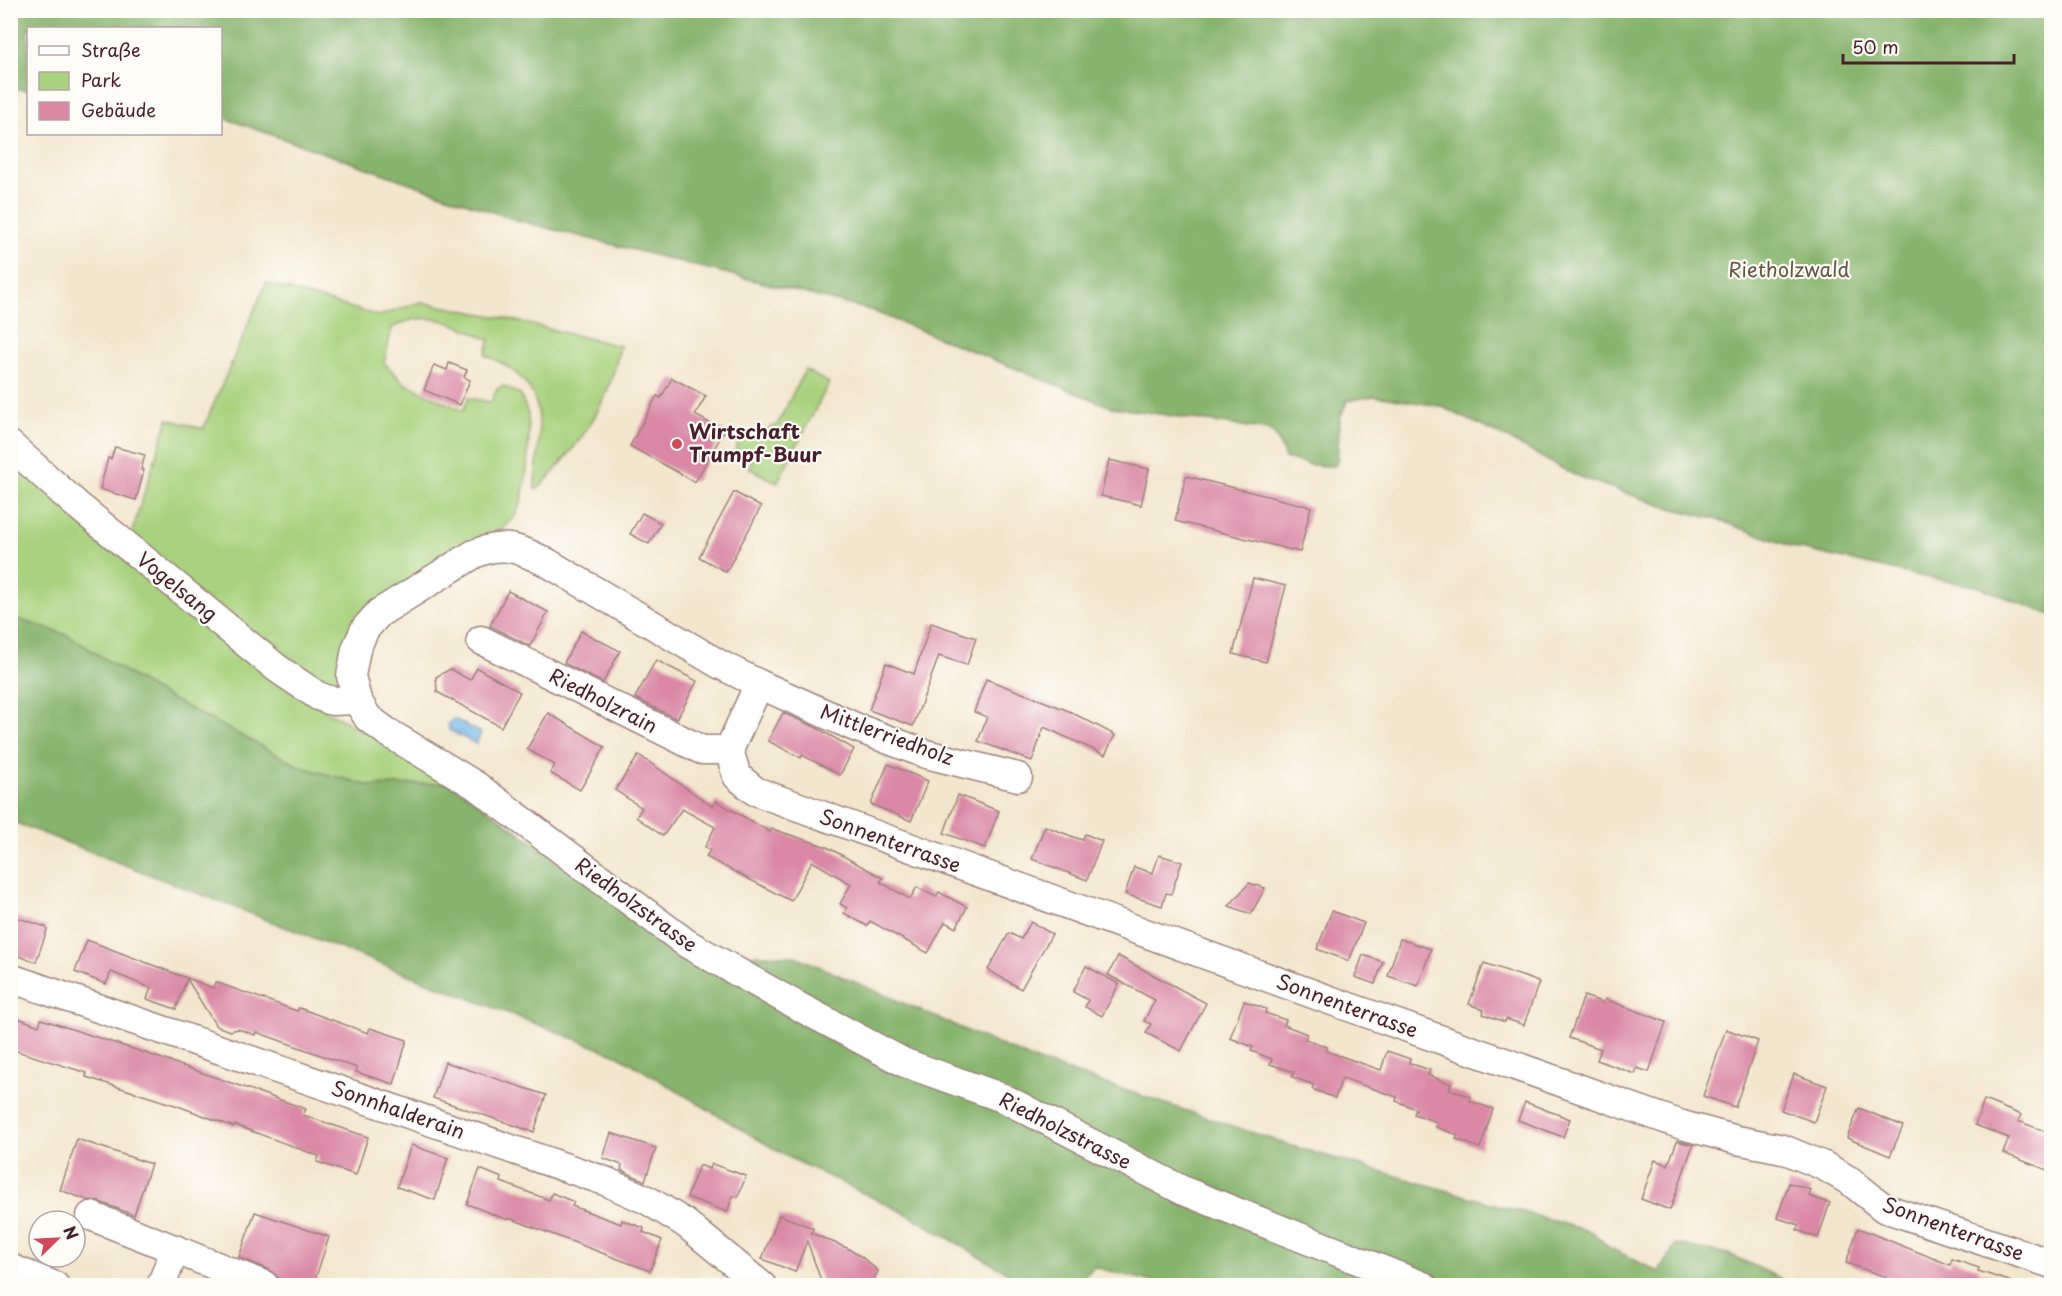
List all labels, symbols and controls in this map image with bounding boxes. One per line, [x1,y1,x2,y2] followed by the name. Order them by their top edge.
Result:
[27,27,222,135] legend
[1843,27,2014,65] scale bar
[1852,33,1899,60] text: 50 m
[81,36,141,63] text: Straße
[81,66,121,93] text: Park
[81,96,156,123] text: Gebäude
[1728,254,1850,284] park label: Rietholzwald
[689,416,823,469] place label: Wirtschaft Trumpf-Buur
[670,437,684,451] marker: Wirtschaft Trumpf-Buur
[131,544,224,628] street label: Vogelsang
[544,660,663,740] street label: Riedholzrain
[816,696,959,772] street label: Mittlerriedholz
[815,801,965,880] street label: Sonnenterrasse
[569,849,704,959] street label: Riedholzstrasse
[1272,966,1422,1045] street label: Sonnenterrasse
[328,1072,469,1146] street label: Sonnhalderain
[994,1084,1137,1176] street label: Riedholzstrasse
[1878,1189,2028,1268] street label: Sonnenterrasse
[27,1209,87,1269] north arrow
[58,1222,85,1243] text: N

